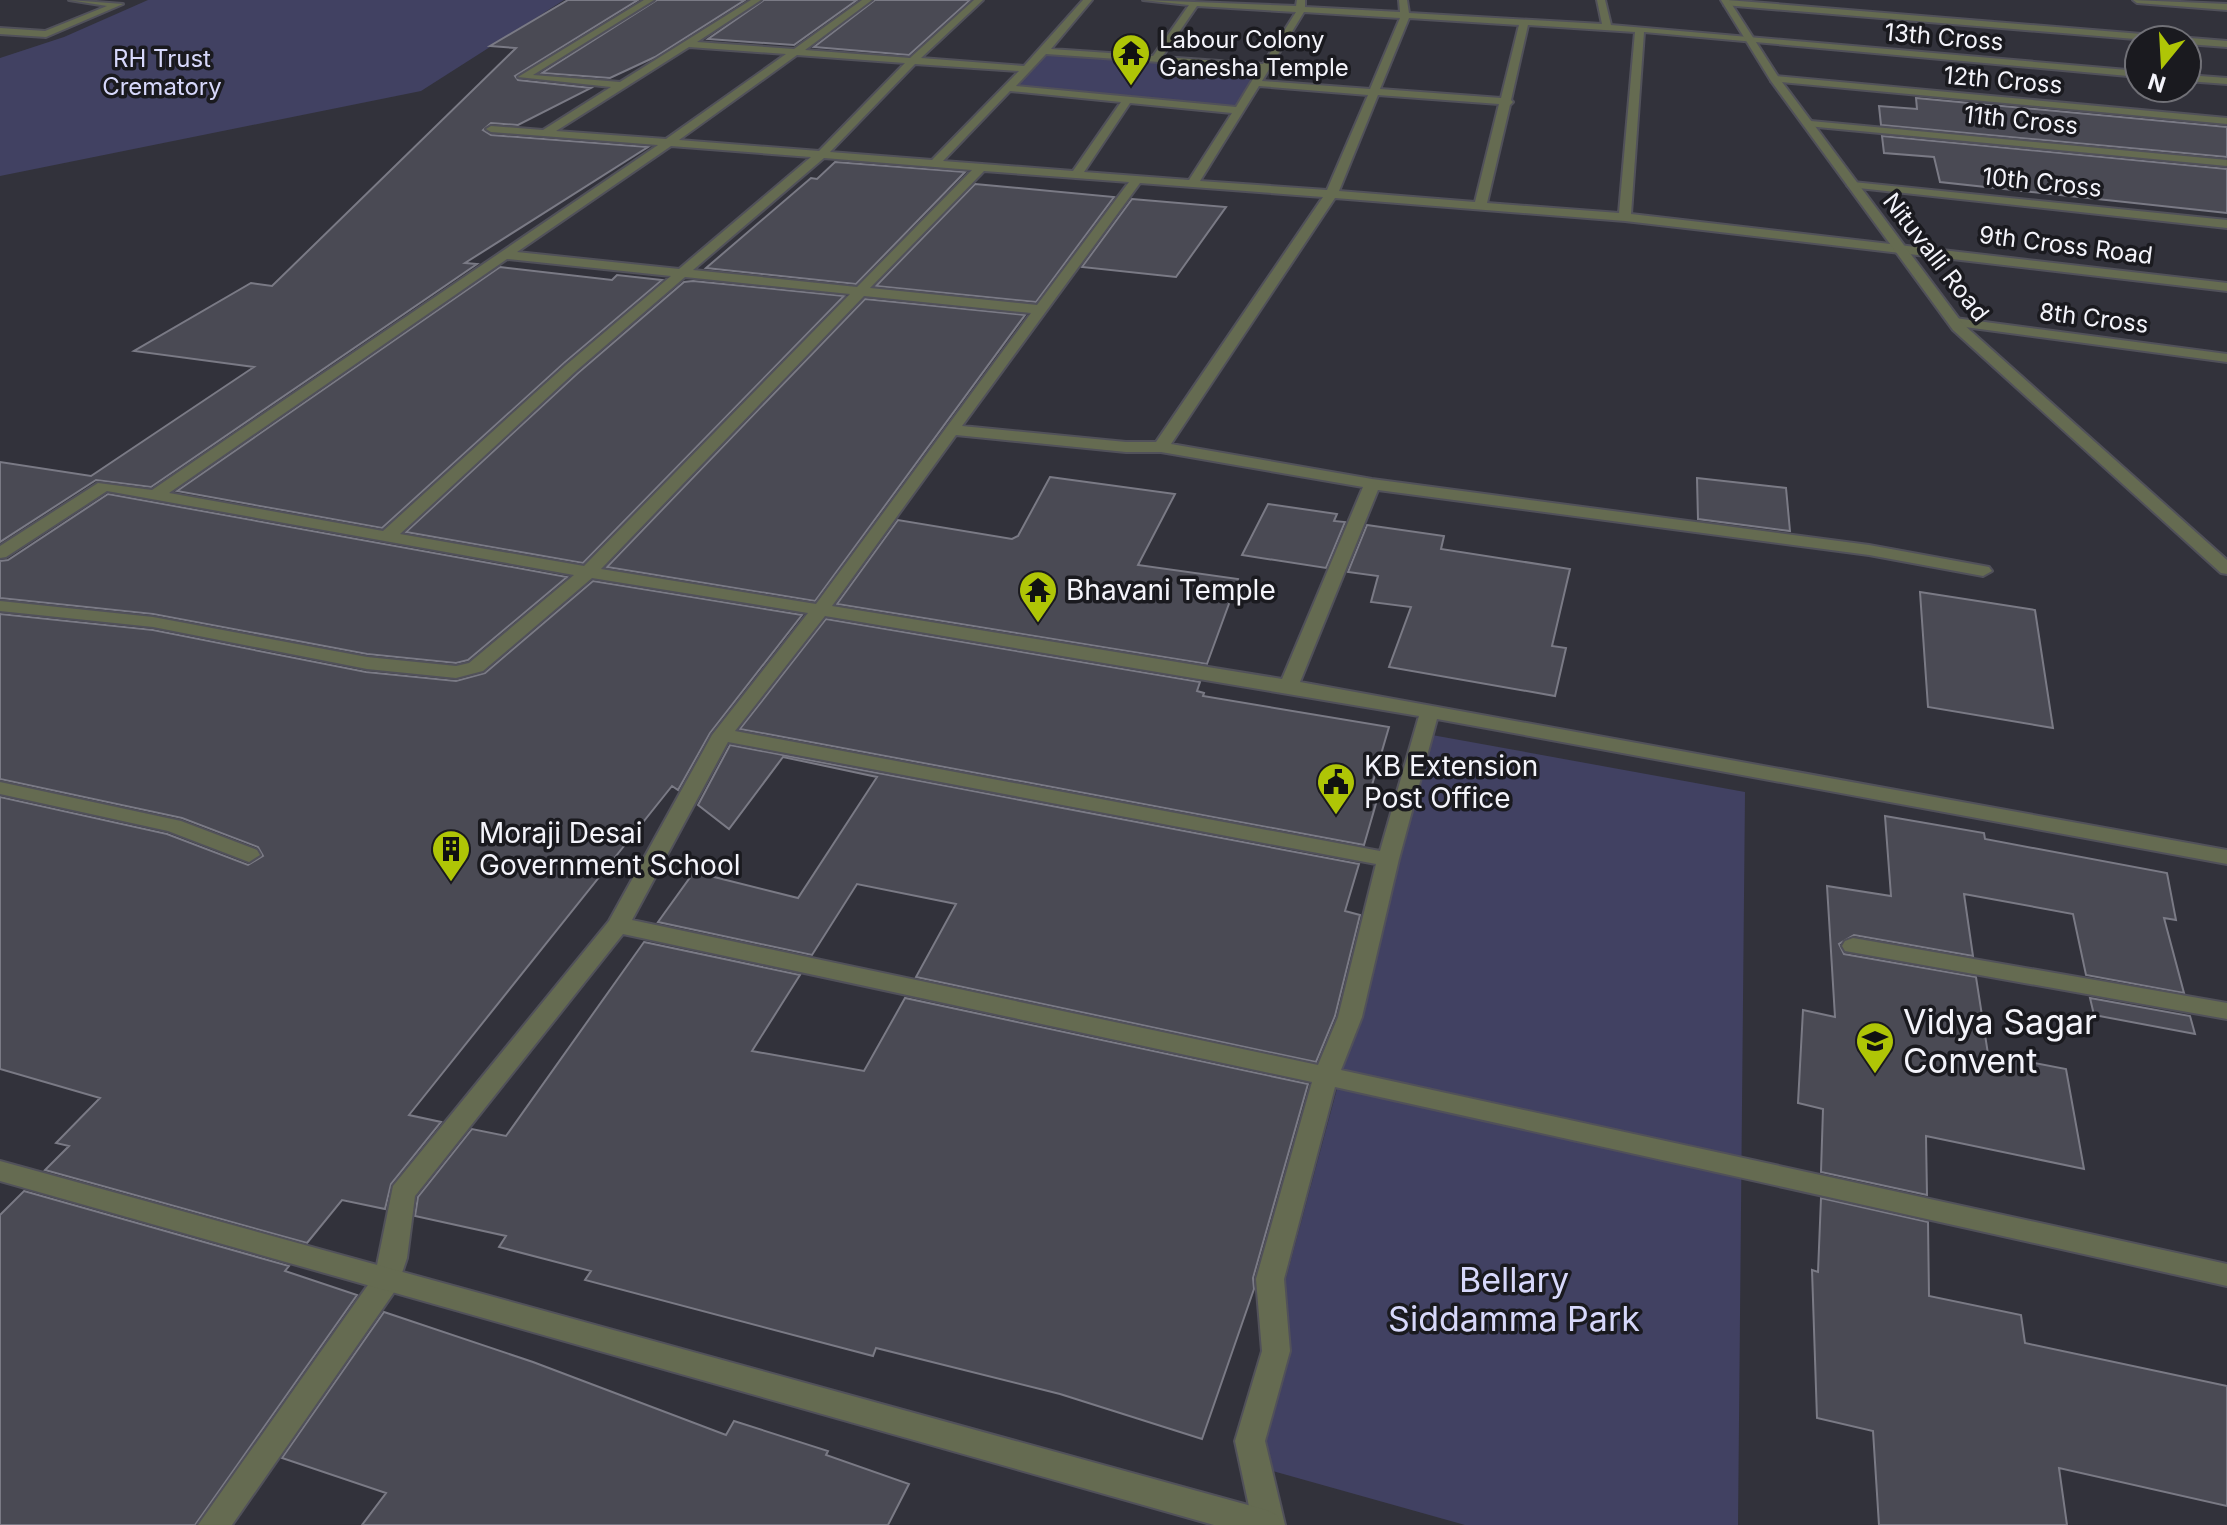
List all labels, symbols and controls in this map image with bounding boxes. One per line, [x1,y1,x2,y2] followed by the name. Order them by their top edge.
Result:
[1883,17,2005,57] street label: 13th Cross
[2123,24,2203,104] north arrow
[1159,25,1349,82] place label: Labour Colony Ganesha Temple
[1110,32,1152,87] temple icon: Labour Colony Ganesha Temple
[102,44,222,101] park label: RH Trust Crematory
[1942,60,2064,100] street label: 12th Cross
[2145,68,2169,98] text: N
[1963,100,2079,140] street label: 11th Cross
[1981,161,2103,203] street label: 10th Cross
[1877,187,1995,327] street label: Nituvalli Road
[1978,220,2154,270] street label: 9th Cross Road
[2038,297,2150,339] street label: 8th Cross
[1017,569,1059,624] temple icon: Bhavani Temple
[1066,573,1276,607] place label: Bhavani Temple
[1364,749,1538,815] place label: KB Extension Post Office
[1315,761,1357,816] public building icon: KB Extension Post Office
[479,816,740,882] place label: Moraji Desai Government School
[430,828,472,883] building icon: Moraji Desai Government School
[1903,1001,2097,1081] place label: Vidya Sagar Convent
[1854,1020,1896,1075] school or university icon: Vidya Sagar Convent
[1388,1259,1640,1339] park label: Bellary Siddamma Park

